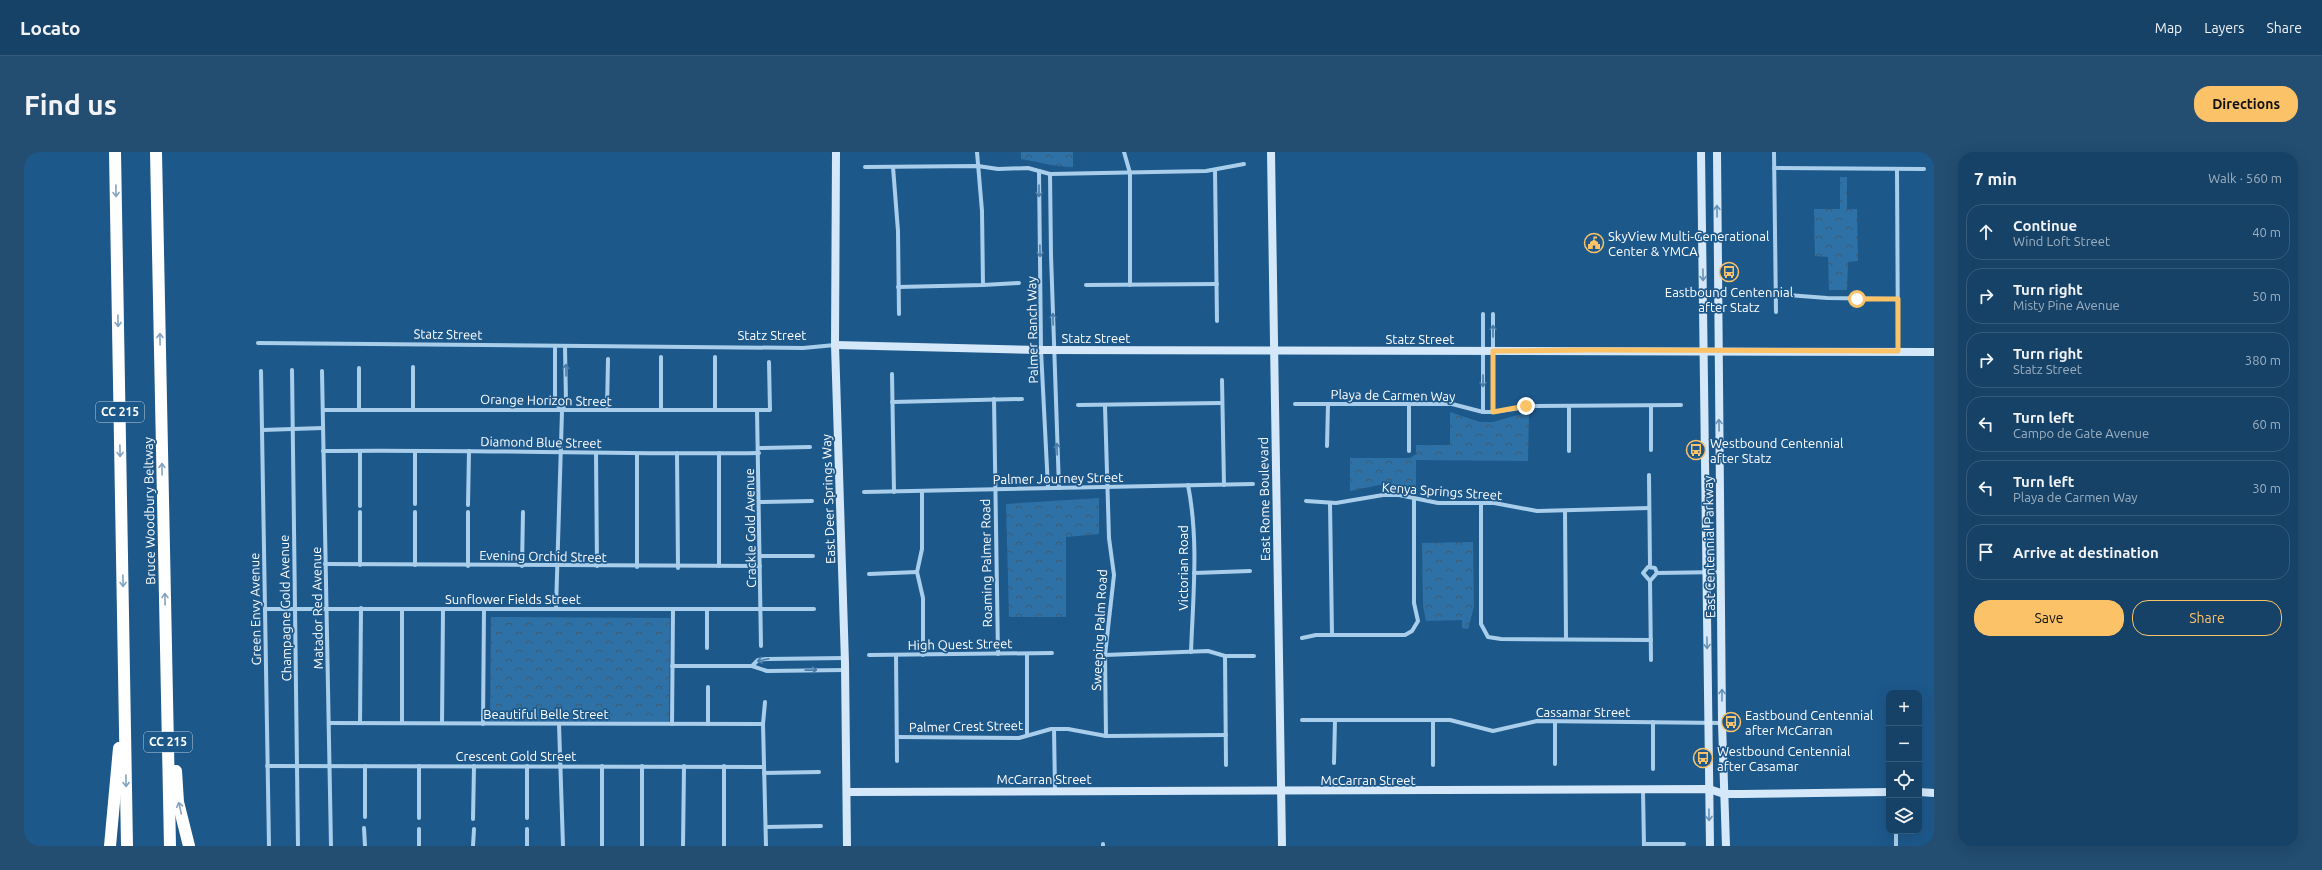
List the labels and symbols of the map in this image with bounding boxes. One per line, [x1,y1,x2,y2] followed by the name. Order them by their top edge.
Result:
[112,184,120,197] one-way arrow
[1035,184,1043,197] one-way arrow
[1713,205,1721,218] one-way arrow
[1608,229,1770,258] place label: SkyView Multi-Generational Center & YMCA
[1583,232,1605,254] public building icon: SkyView Multi-Generational Center & YMCA
[1036,244,1044,257] one-way arrow
[1718,261,1740,283] bus stop icon: Eastbound Centennial after Statz
[1699,268,1707,281] one-way arrow
[1024,276,1040,384] street label: Palmer Ranch Way
[1665,285,1794,314] place label: Eastbound Centennial after Statz
[1848,290,1866,308] route start
[1049,313,1056,326] one-way arrow
[114,314,122,327] one-way arrow
[1489,325,1497,338] one-way arrow
[413,326,483,342] street label: Statz Street
[738,328,806,342] street label: Statz Street
[1062,331,1130,345] street label: Statz Street
[1386,332,1454,346] street label: Statz Street
[156,333,163,346] one-way arrow
[562,364,570,377] one-way arrow
[1479,374,1487,387] one-way arrow
[1331,387,1455,403] street label: Playa de Carmen Way
[480,392,612,408] street label: Orange Horizon Street
[1517,397,1535,415] route end
[96,402,144,422] road number: CC 215
[1716,419,1723,432] one-way arrow
[480,434,602,450] street label: Diamond Blue Street
[819,434,837,564] street label: East Deer Springs Way
[1710,436,1844,465] place label: Westbound Centennial after Statz
[141,437,157,585] street label: Bruce Woodbury Beltway
[1256,437,1272,561] street label: East Rome Boulevard
[1685,439,1707,461] bus stop icon: Westbound Centennial after Statz
[1054,443,1061,456] one-way arrow
[117,444,124,457] one-way arrow
[159,463,166,476] one-way arrow
[742,468,758,588] street label: Crackle Gold Avenue
[993,470,1123,486] street label: Palmer Journey Street
[1701,476,1717,618] street label: East Centennial Parkway
[1381,480,1503,502] street label: Kenya Springs Street
[978,499,994,627] street label: Roaming Palmer Road
[1176,525,1190,611] street label: Victorian Road
[277,535,293,681] street label: Champagne Gold Avenue
[309,547,325,669] street label: Matador Red Avenue
[479,548,607,564] street label: Evening Orchid Street
[247,553,263,665] street label: Green Envy Avenue
[1089,569,1109,691] street label: Sweeping Palm Road
[119,574,127,587] one-way arrow
[445,592,581,606] street label: Sunflower Fields Street
[161,593,169,606] one-way arrow
[907,636,1013,653] street label: High Quest Street
[1703,636,1711,649] one-way arrow
[757,657,770,665] one-way arrow
[804,666,817,674] one-way arrow
[1718,689,1726,702] one-way arrow
[1536,705,1630,719] street label: Cassamar Street
[483,707,609,721] street label: Beautiful Belle Street
[1745,708,1874,737] place label: Eastbound Centennial after McCarran
[1720,711,1742,733] bus stop icon: Eastbound Centennial after McCarran
[909,718,1023,734] street label: Palmer Crest Street
[144,732,192,752] road number: CC 215
[1717,744,1851,773] place label: Westbound Centennial after Casamar
[1692,747,1714,769] bus stop icon: Westbound Centennial after Casamar
[456,749,576,763] street label: Crescent Gold Street
[996,772,1092,786] street label: McCarran Street
[1320,773,1416,787] street label: McCarran Street
[122,774,130,787] one-way arrow
[176,802,183,815] one-way arrow
[1705,808,1713,821] one-way arrow

